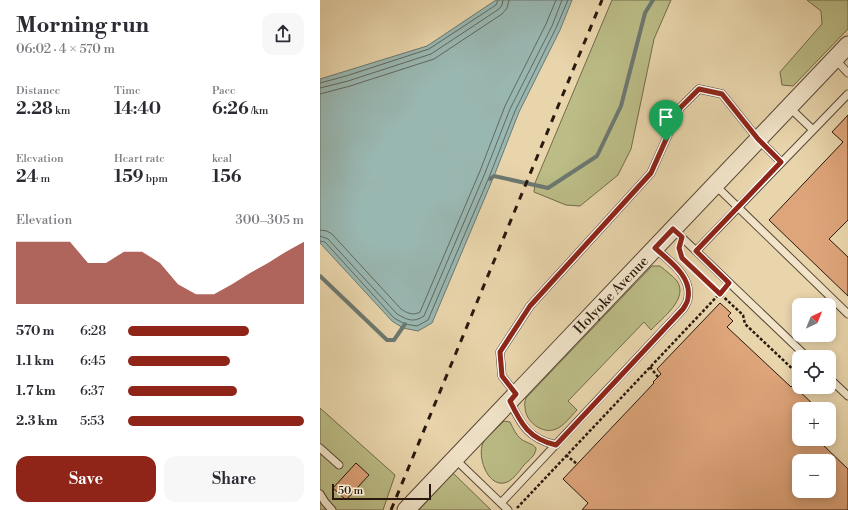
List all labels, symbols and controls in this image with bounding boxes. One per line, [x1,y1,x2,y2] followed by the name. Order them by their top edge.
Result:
[16,12,149,39] text: Morning run
[262,13,304,55] button: share
[16,41,115,57] text: 06:02 · 4 × 570 m
[16,84,60,98] text: Distance
[114,84,141,98] text: Time
[212,84,236,98] text: Pace
[16,98,53,120] text: 2.28
[114,98,161,120] text: 14:40
[212,98,249,120] text: 6:26
[649,100,683,141] pin
[53,104,70,118] text: km
[249,104,268,118] text: /km
[655,106,677,128] icon: arrive
[16,152,64,166] text: Elevation
[114,152,165,166] text: Heart rate
[212,152,232,166] text: kcal
[16,166,38,188] text: 24
[114,166,143,188] text: 159
[212,166,241,188] text: 156
[38,172,50,186] text: m
[143,172,168,186] text: bpm
[16,212,72,228] text: Elevation
[236,212,304,228] text: 300–305 m
[570,253,653,338] street label: Holyoke Avenue
[792,298,836,342] north arrow
[792,298,836,498] map controls
[16,323,54,339] text: 570 m
[80,323,106,339] text: 6:28
[792,350,836,394] button: locate
[16,353,54,369] text: 1.1 km
[80,353,106,369] text: 6:45
[16,383,56,399] text: 1.7 km
[80,383,104,399] text: 6:37
[792,402,836,446] button: +
[16,413,57,429] text: 2.3 km
[80,413,104,429] text: 5:53
[792,454,836,498] button: −
[16,456,156,502] button: Save
[164,456,304,502] button: Share
[332,482,431,501] scale bar
[338,484,363,498] text: 50 m

